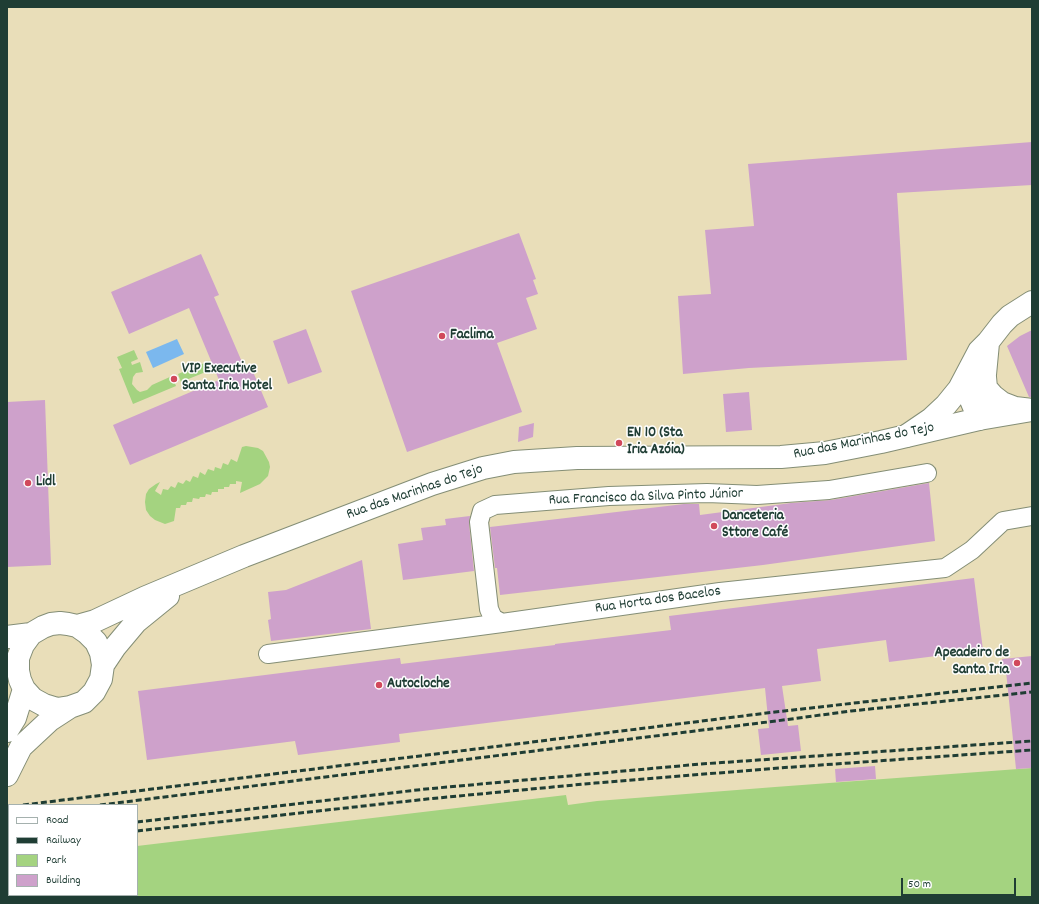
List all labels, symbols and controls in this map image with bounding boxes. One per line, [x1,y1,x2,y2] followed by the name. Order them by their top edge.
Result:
[450,327,493,345] place label: Faclima
[437,331,447,341] marker: Faclima
[182,361,272,396] place label: VIP Executive Santa Iria Hotel
[169,374,179,384] marker: VIP Executive Santa Iria Hotel
[792,420,936,464] street label: Rua das Marinhas do Tejo
[627,425,685,460] place label: EN 10 (Sta Iria Azóia)
[614,438,624,448] marker: EN 10 (Sta Iria Azóia)
[344,461,486,525] street label: Rua das Marinhas do Tejo
[36,474,55,492] place label: Lidl
[23,478,33,488] marker: Lidl
[548,486,744,510] street label: Rua Francisco da Silva Pinto Júnior
[722,508,788,543] place label: Danceteria Sttore Café
[709,521,719,531] marker: Danceteria Sttore Café
[594,583,722,619] street label: Rua Horta dos Bacelos
[935,645,1009,680] place label: Apeadeiro de Santa Iria
[1012,658,1022,668] marker: Apeadeiro de Santa Iria
[387,676,450,694] place label: Autocloche
[374,680,384,690] marker: Autocloche
[8,804,138,896] legend
[46,812,68,829] text: Road
[46,832,81,849] text: Railway
[46,852,66,869] text: Park
[903,870,1018,896] scale bar
[46,872,81,889] text: Building
[908,876,931,893] text: 50 m

